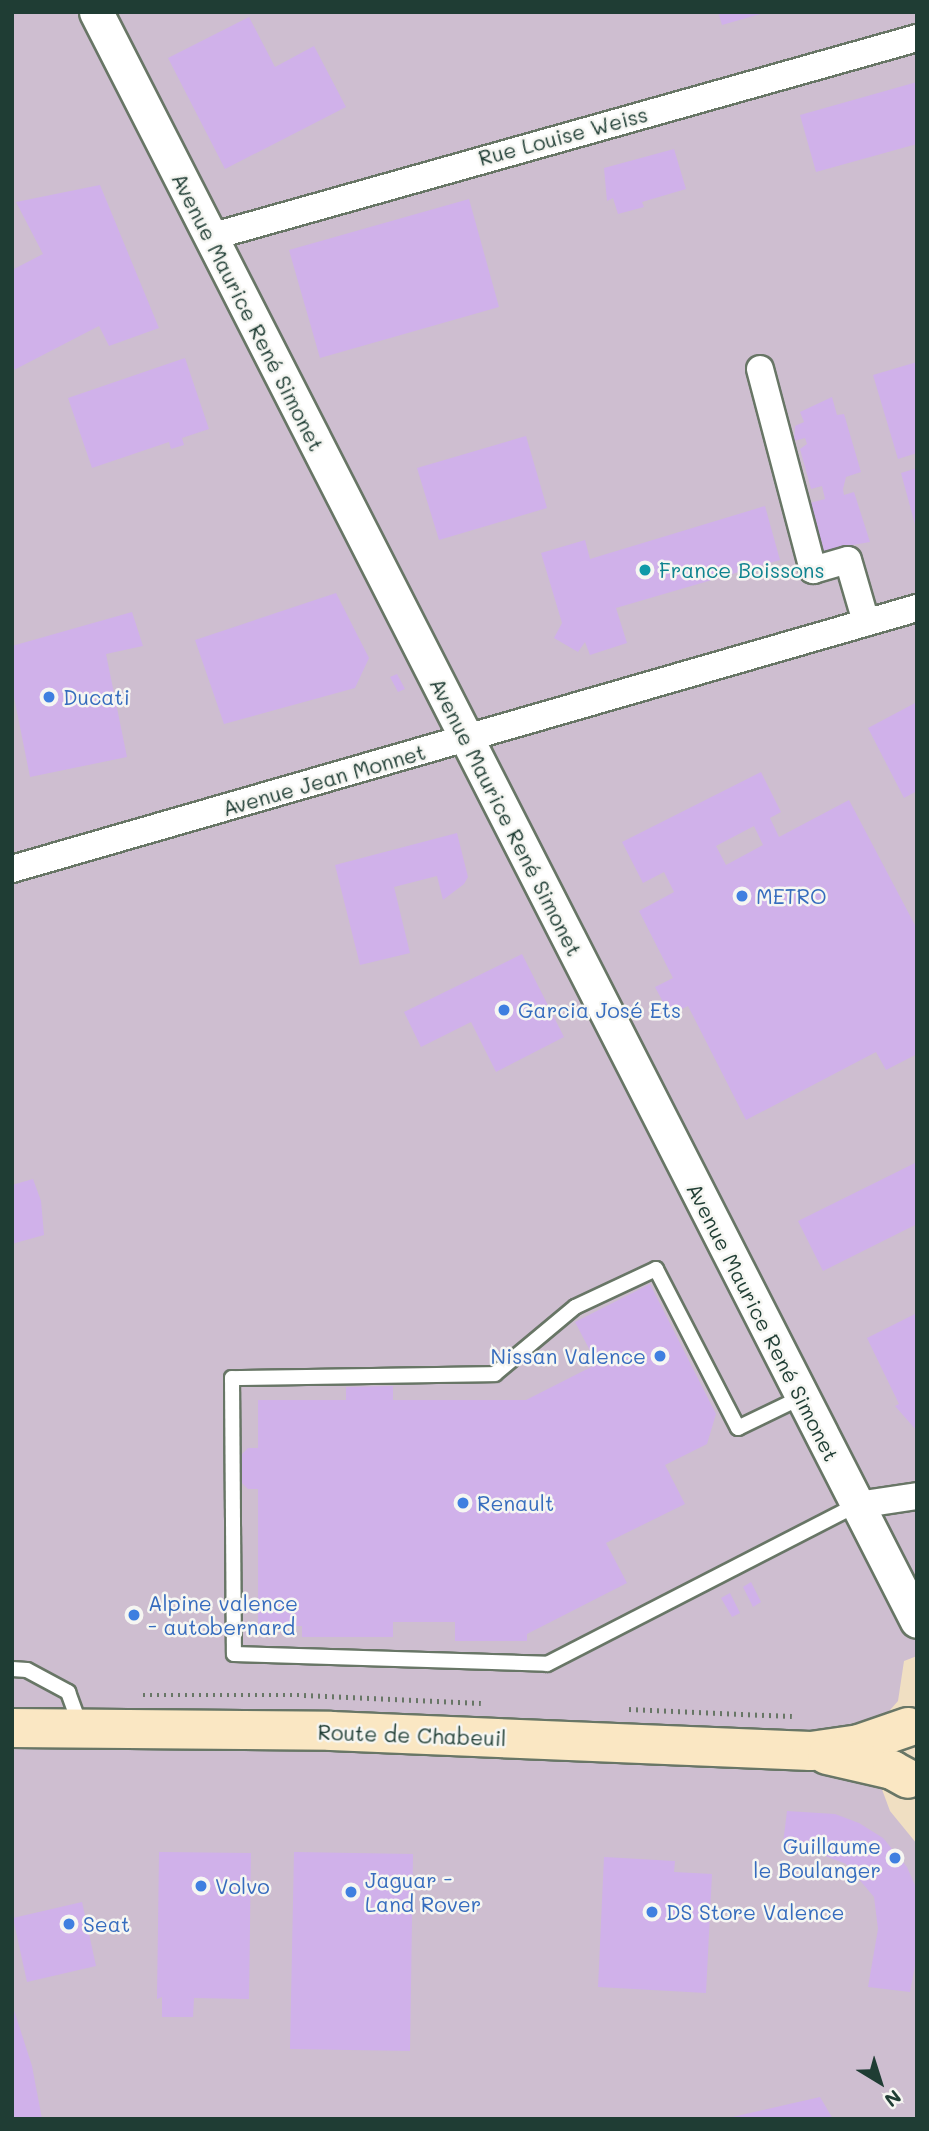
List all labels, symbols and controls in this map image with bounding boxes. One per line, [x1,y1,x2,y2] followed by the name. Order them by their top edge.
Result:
[476,101,650,171] street label: Rue Louise Weiss
[167,169,329,455] street label: Avenue Maurice René Simonet
[659,557,825,583] place label: France Boissons
[637,562,653,578] marker: France Boissons
[425,674,587,960] street label: Avenue Maurice René Simonet
[63,684,130,710] place label: Ducati
[41,689,57,705] marker: Ducati
[220,739,428,821] street label: Avenue Jean Monnet
[756,883,827,909] place label: METRO
[734,888,750,904] marker: METRO
[518,997,681,1023] place label: Garcia José Ets
[496,1002,512,1018] marker: Garcia José Ets
[682,1179,844,1465] street label: Avenue Maurice René Simonet
[490,1343,646,1369] place label: Nissan Valence
[652,1348,668,1364] marker: Nissan Valence
[477,1490,554,1516] place label: Renault
[455,1495,471,1511] marker: Renault
[148,1590,298,1640] place label: Alpine valence - autobernard
[126,1607,142,1623] marker: Alpine valence - autobernard
[317,1719,507,1751] street label: Route de Chabeuil
[753,1833,881,1883] place label: Guillaume le Boulanger
[887,1850,903,1866] marker: Guillaume le Boulanger
[365,1867,481,1917] place label: Jaguar - Land Rover
[215,1873,270,1899] place label: Volvo
[193,1878,209,1894] marker: Volvo
[343,1884,359,1900] marker: Jaguar - Land Rover
[666,1899,845,1925] place label: DS Store Valence
[644,1904,660,1920] marker: DS Store Valence
[83,1911,130,1937] place label: Seat
[61,1916,77,1932] marker: Seat
[845,2047,915,2117] north arrow
[880,2085,907,2113] text: N

